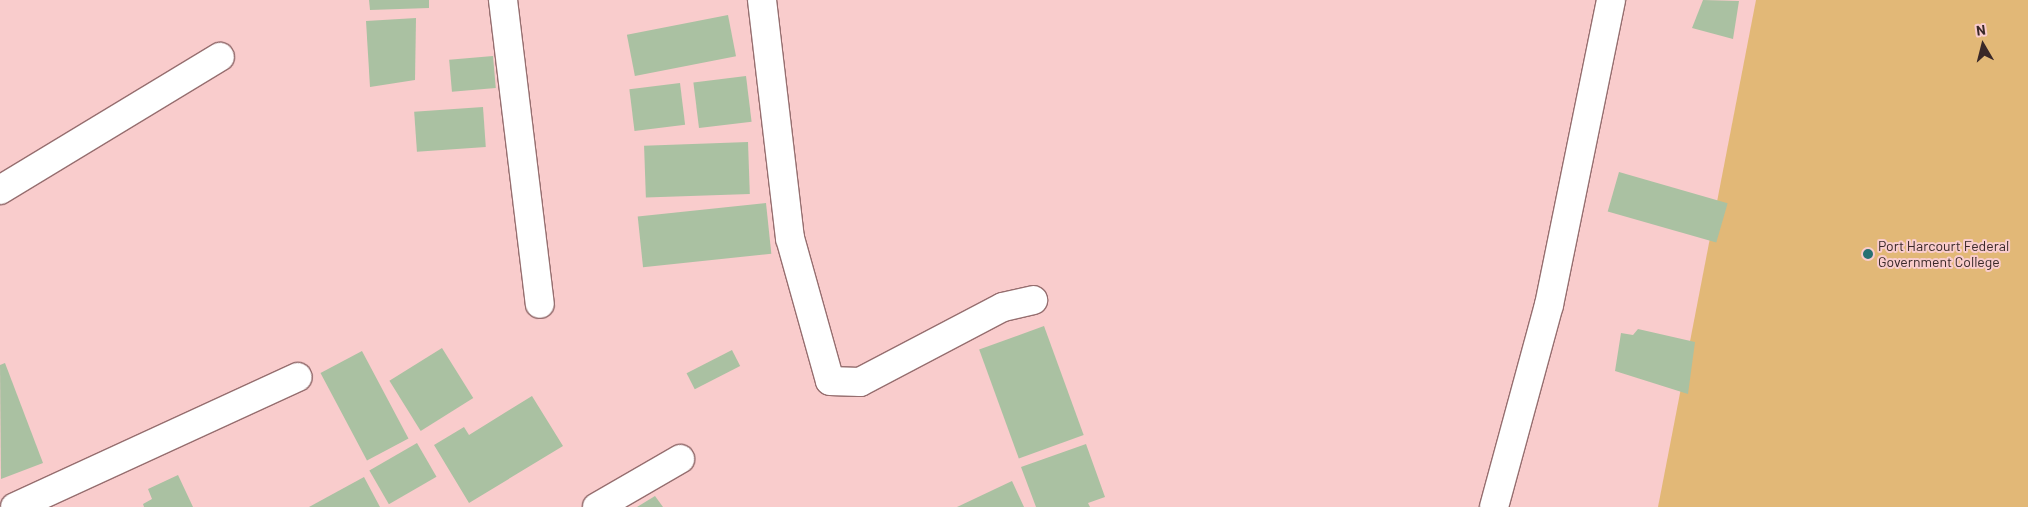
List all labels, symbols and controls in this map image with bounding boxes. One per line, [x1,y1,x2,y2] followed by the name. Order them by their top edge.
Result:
[1958,20,2008,70] north arrow
[1975,21,1987,39] text: N
[1878,238,2009,270] place label: Port Harcourt Federal Government College
[1862,248,1874,260] marker: Port Harcourt Federal Government College

